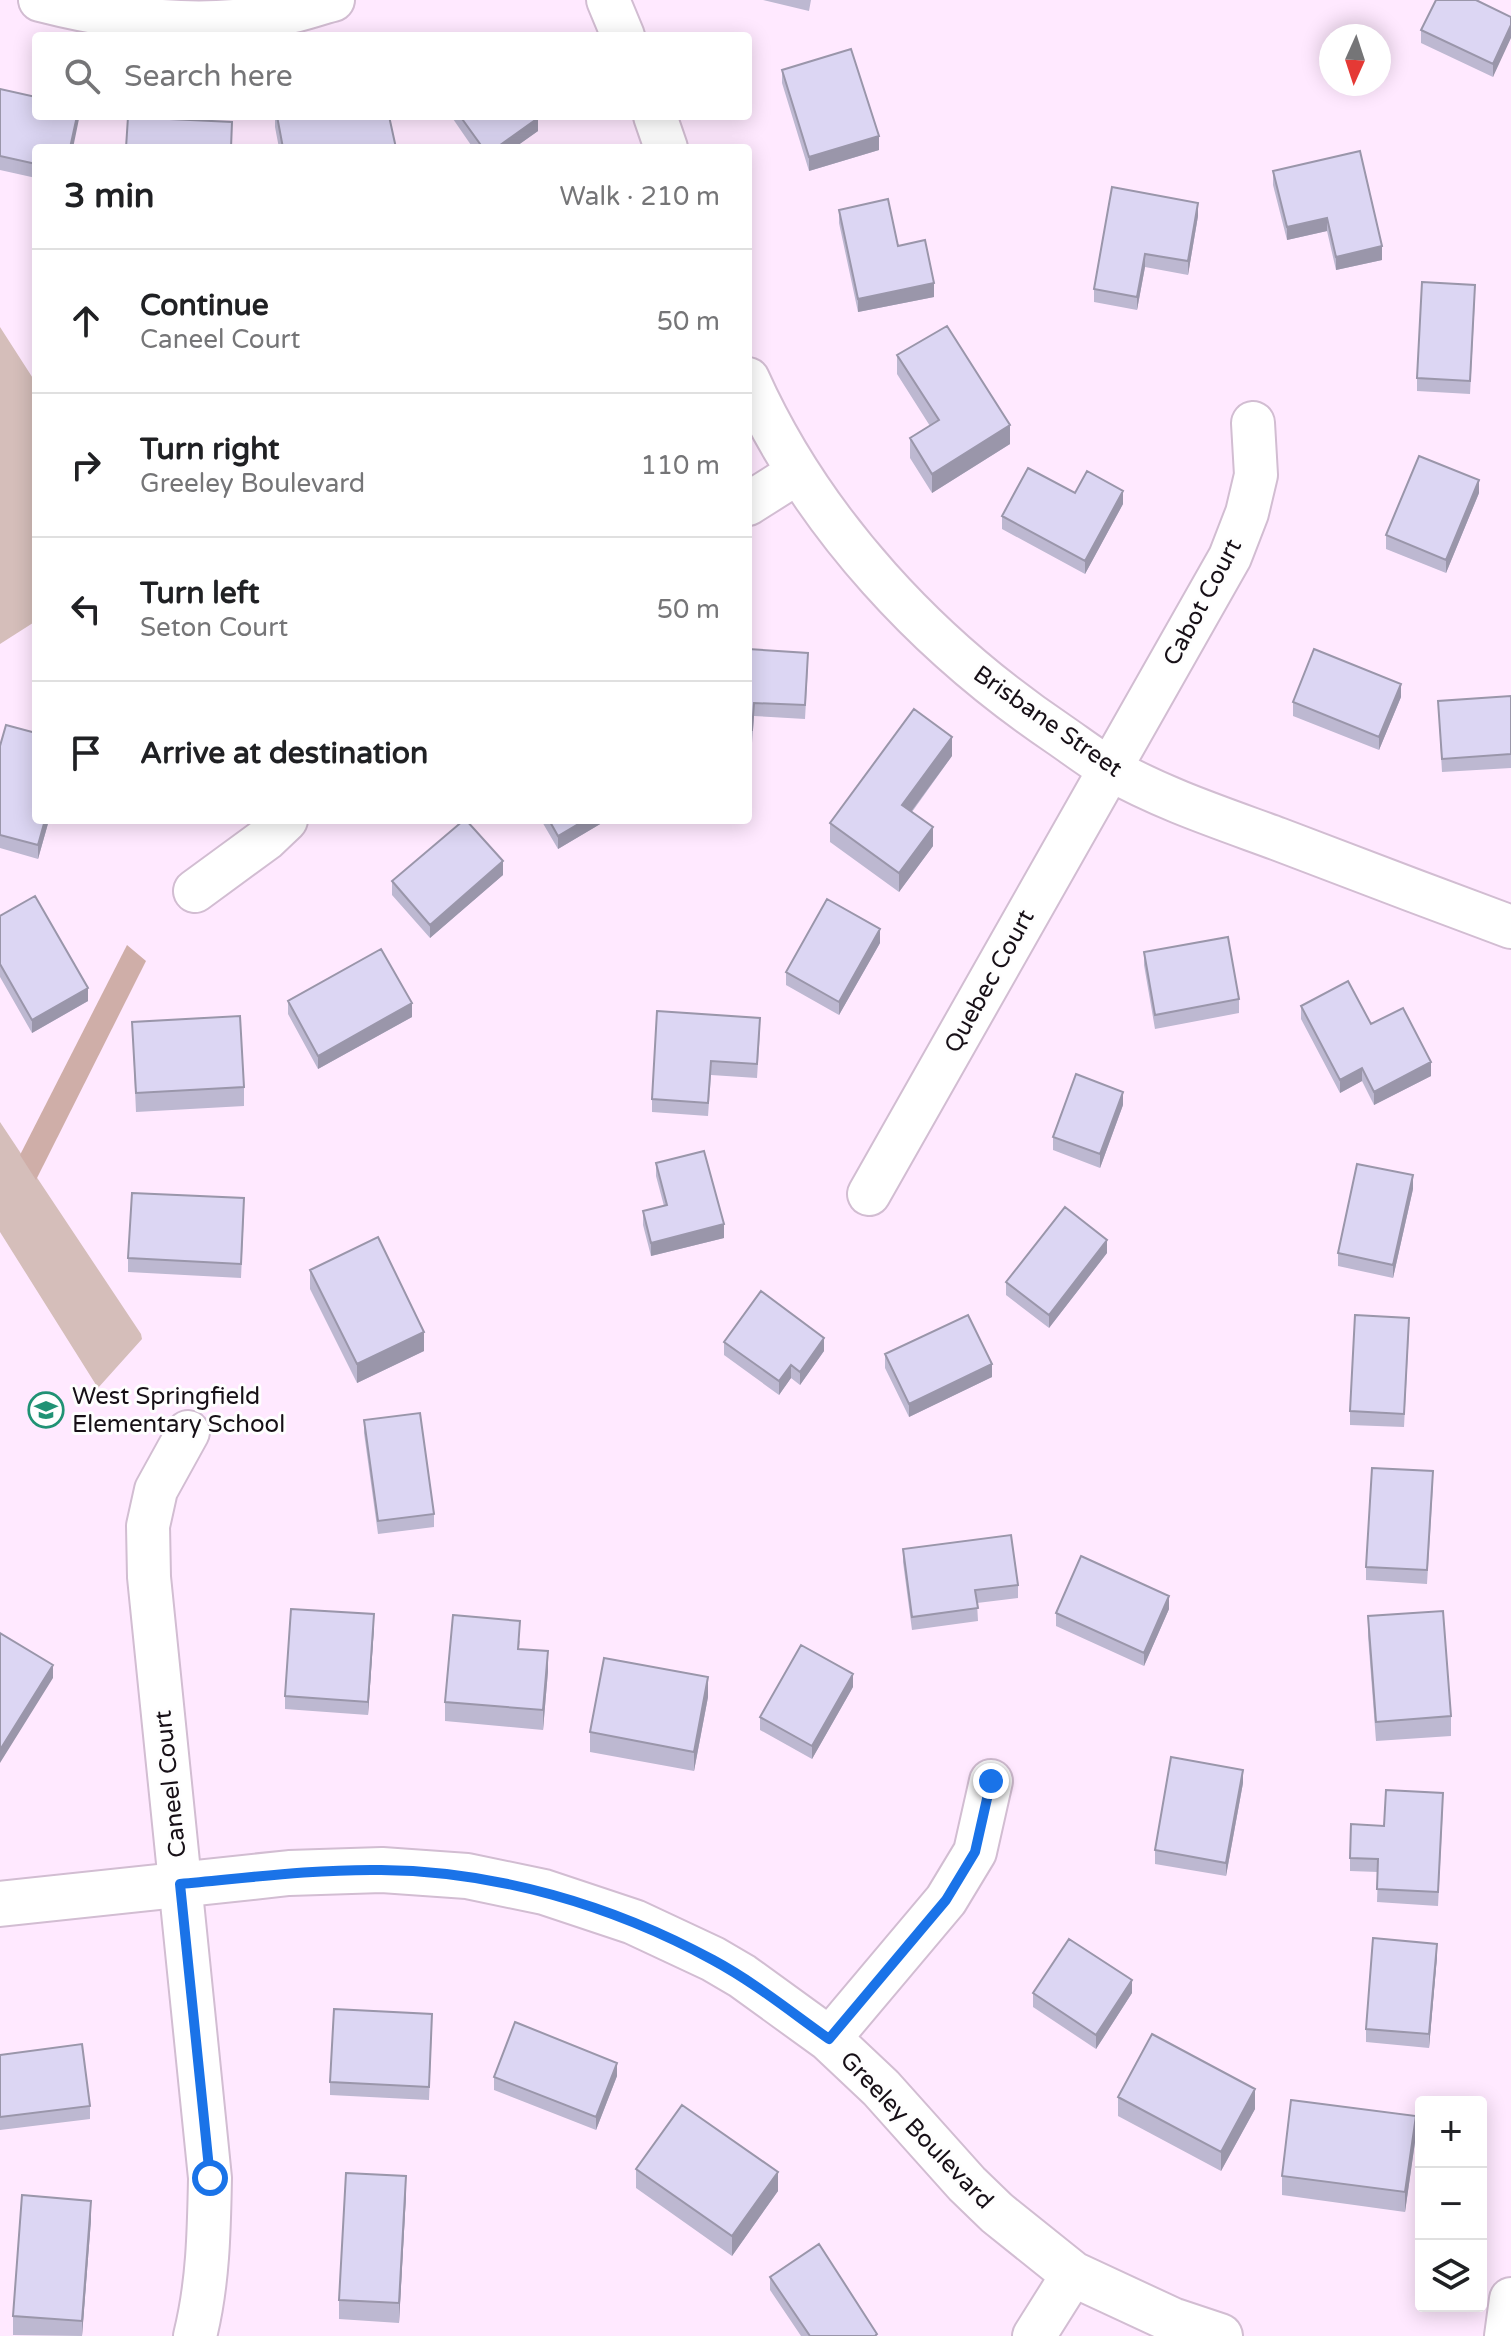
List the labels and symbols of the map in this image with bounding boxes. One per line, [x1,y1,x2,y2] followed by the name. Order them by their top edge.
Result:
[1319,24,1391,96] north arrow
[1157,534,1248,670] street label: Cabot Court
[968,659,1128,783] street label: Brisbane Street
[938,905,1041,1058] street label: Quebec Court
[72,1382,285,1439] place label: West Springfield Elementary School
[27,1391,65,1429] school or university icon: West Springfield Elementary School
[148,1709,193,1859] street label: Caneel Court
[973,1763,1009,1799] route end
[834,2045,999,2215] street label: Greeley Boulevard
[192,2160,228,2196] route start

